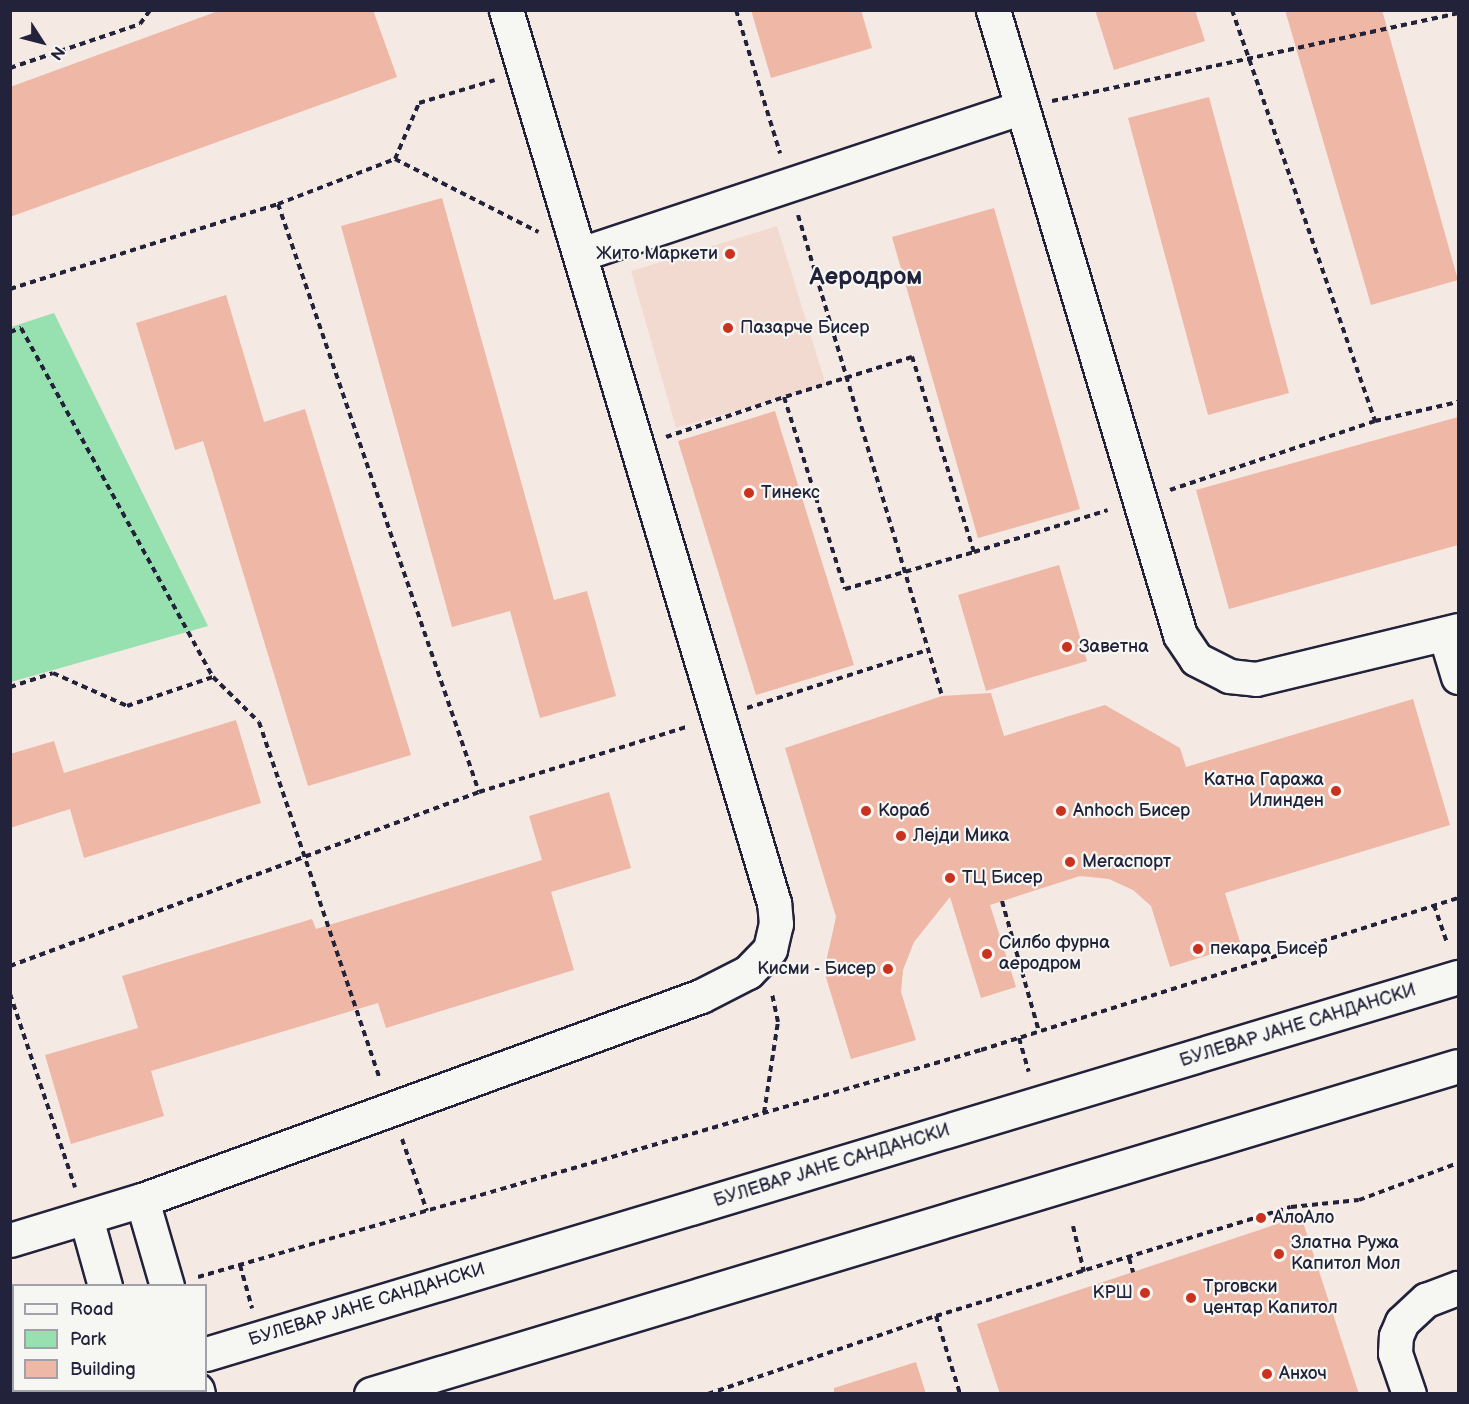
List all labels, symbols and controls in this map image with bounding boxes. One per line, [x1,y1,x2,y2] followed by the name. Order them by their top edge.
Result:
[12,12,72,72] north arrow
[46,42,68,63] text: N
[596,243,718,265] place label: Жито Маркети
[723,247,737,261] marker: Жито Маркети
[810,263,922,291] district label: Аеродром
[740,317,869,339] place label: Пазарче Бисер
[721,321,735,335] marker: Пазарче Бисер
[761,482,820,504] place label: Тинекс
[742,486,756,500] marker: Тинекс
[1079,636,1149,658] place label: Заветна
[1060,640,1074,654] marker: Заветна
[1203,770,1324,812] place label: Катна Гаража Илинден
[1329,784,1343,798] marker: Катна Гаража Илинден
[878,800,930,822] place label: Кораб
[1073,800,1190,822] place label: Anhoch Бисер
[859,804,873,818] marker: Кораб
[1054,804,1068,818] marker: Anhoch Бисер
[913,825,1009,847] place label: Лејди Мика
[894,829,908,843] marker: Лејди Мика
[1082,851,1171,873] place label: Мегаспорт
[1063,855,1077,869] marker: Мегаспорт
[962,867,1043,889] place label: ТЦ Бисер
[943,871,957,885] marker: ТЦ Бисер
[999,933,1110,976] place label: Силбо фурна аеродром
[1210,938,1328,960] place label: пекара Бисер
[1191,942,1205,956] marker: пекара Бисер
[980,947,994,961] marker: Силбо фурна аеродром
[756,958,876,980] place label: Кисми - Бисер
[881,962,895,976] marker: Кисми - Бисер
[1177,980,1419,1072] street label: БУЛЕВАР ЈАНЕ САНДАНСКИ
[711,1120,953,1212] street label: БУЛЕВАР ЈАНЕ САНДАНСКИ
[1273,1207,1334,1229] place label: АлоАло
[1254,1211,1268,1225] marker: АлоАло
[1291,1233,1401,1276] place label: Златна Ружа Капитол Мол
[1272,1247,1286,1261] marker: Златна Ружа Капитол Мол
[246,1259,488,1351] street label: БУЛЕВАР ЈАНЕ САНДАНСКИ
[1203,1277,1338,1320] place label: Трговски центар Капитол
[1093,1282,1133,1304] place label: КРШ
[12,1284,207,1392] legend
[1138,1286,1152,1300] marker: КРШ
[1184,1291,1198,1305] marker: Трговски центар Капитол
[70,1299,114,1320] text: Road
[70,1329,106,1350] text: Park
[70,1359,136,1380] text: Building
[1279,1363,1327,1385] place label: Анхоч
[1260,1367,1274,1381] marker: Анхоч

